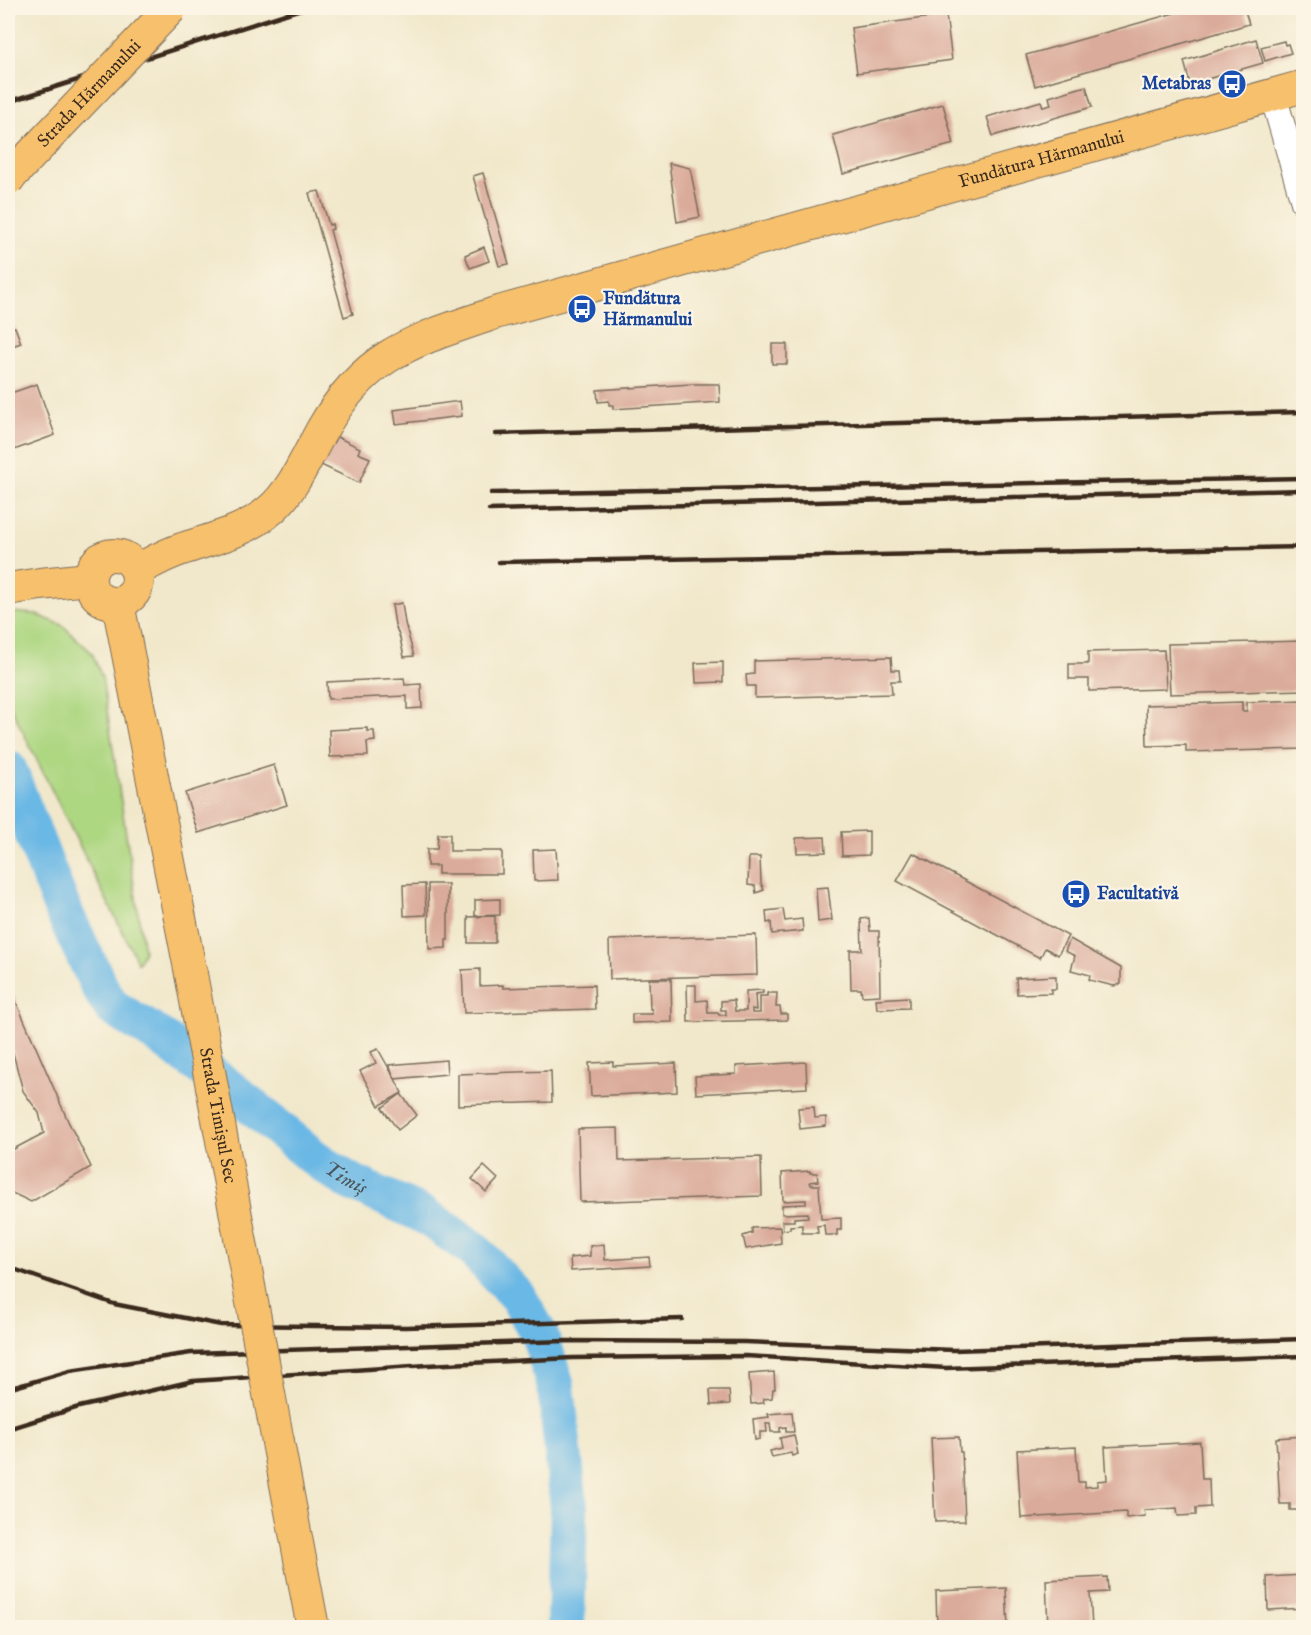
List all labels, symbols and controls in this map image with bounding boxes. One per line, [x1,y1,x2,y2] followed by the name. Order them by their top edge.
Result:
[33,35,146,152] street label: Strada Hărmanului
[1216,68,1248,100] bus stop icon: Metabras
[1142,73,1212,96] place label: Metabras
[956,125,1127,194] street label: Fundătura Hărmanului
[603,288,692,332] place label: Fundătura Hărmanului
[566,293,598,325] bus stop icon: Fundătura Hărmanului
[1060,878,1092,910] bus stop icon: Facultativă
[1097,883,1180,906] place label: Facultativă
[193,1046,241,1186] street label: Strada Timișul Sec
[319,1155,371,1200] water label: Timiș

